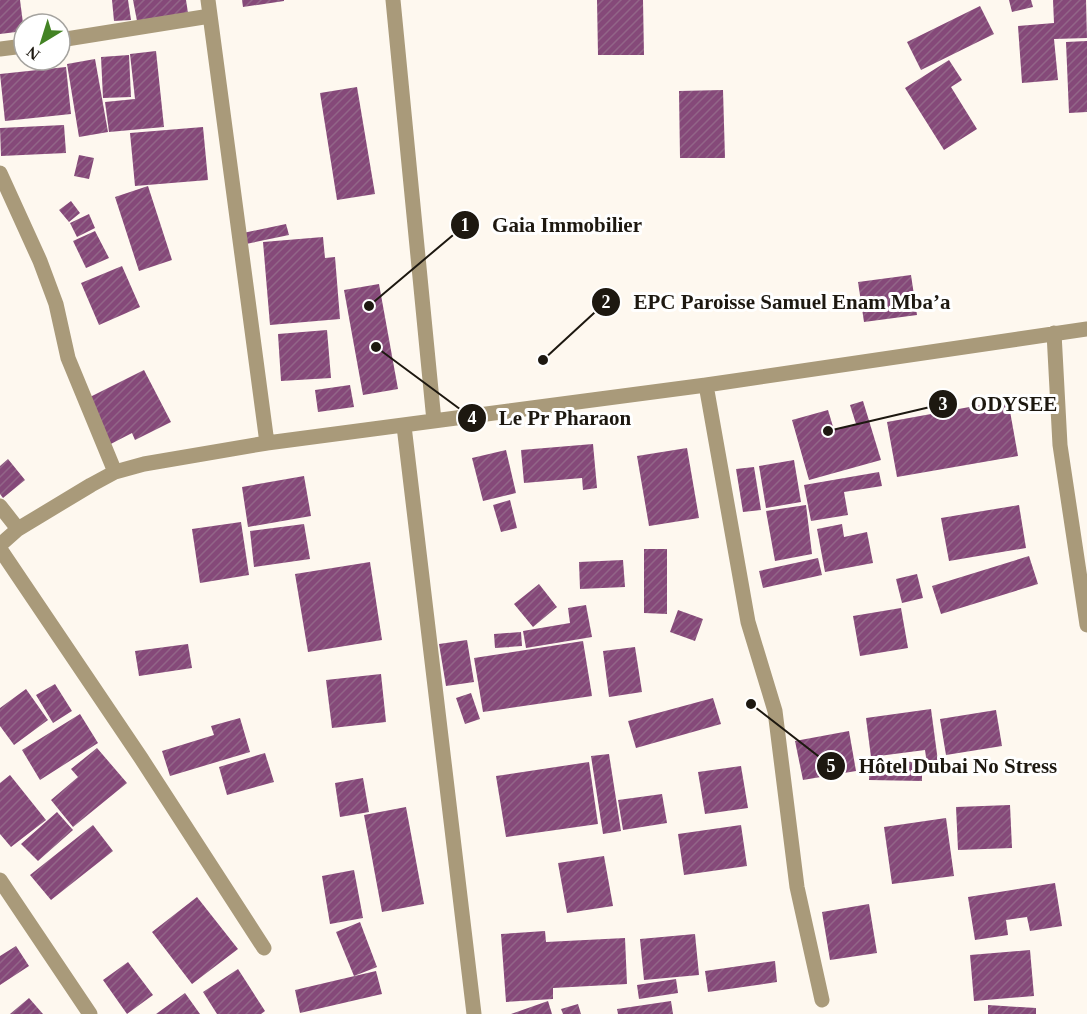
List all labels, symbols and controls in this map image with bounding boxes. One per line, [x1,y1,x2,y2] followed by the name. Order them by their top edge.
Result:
[12,12,72,72] north arrow
[23,43,43,64] text: N
[450,205,654,244] callout: Gaia Immobilier
[492,213,642,237] text: Gaia Immobilier
[461,215,470,235] text: 1
[591,282,962,321] callout: EPC Paroisse Samuel Enam Mba’a
[634,290,951,314] text: EPC Paroisse Samuel Enam Mba’a
[602,292,611,312] text: 2
[928,384,1069,423] callout: ODYSEE
[971,392,1057,416] text: ODYSEE
[939,394,948,414] text: 3
[457,399,644,438] callout: Le Pr Pharaon
[499,406,632,430] text: Le Pr Pharaon
[468,408,477,428] text: 4
[816,747,1069,786] callout: Hôtel Dubai No Stress
[859,754,1057,778] text: Hôtel Dubai No Stress
[827,756,836,776] text: 5

